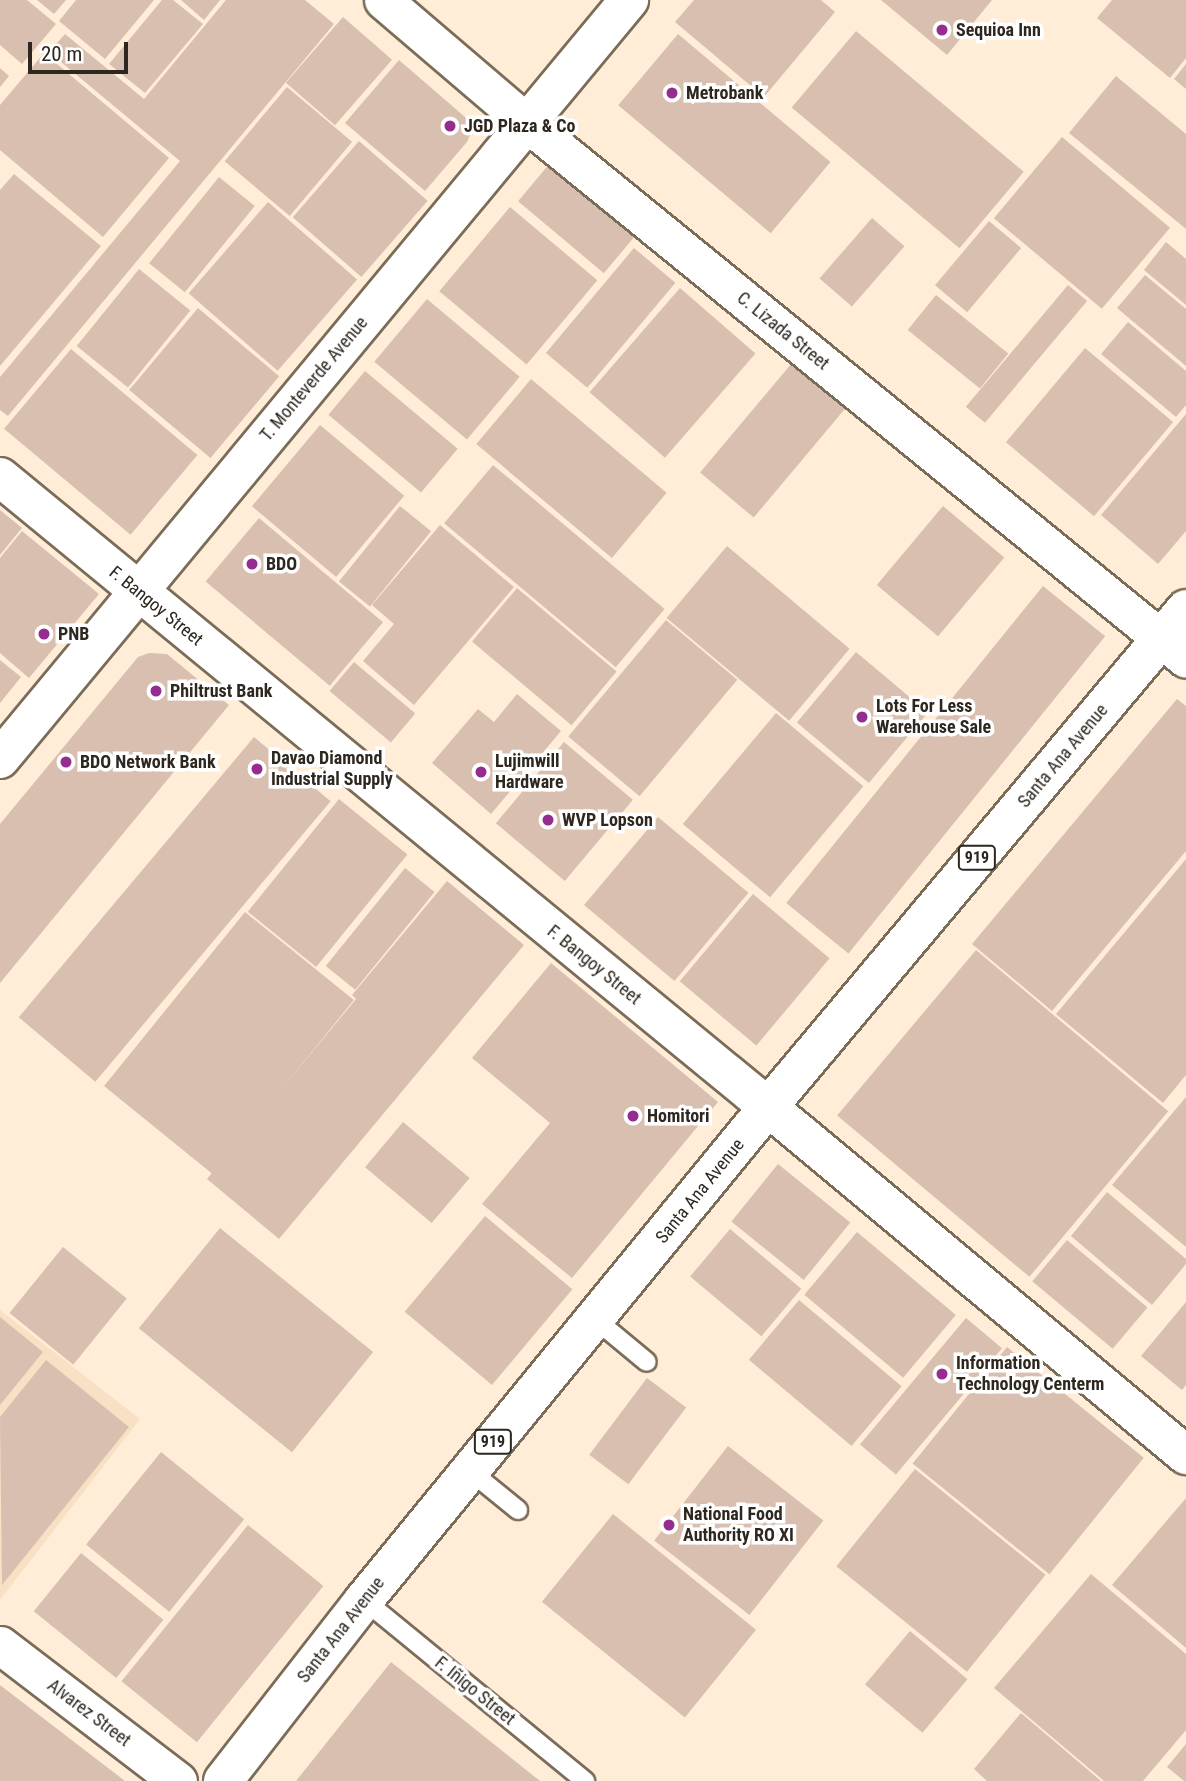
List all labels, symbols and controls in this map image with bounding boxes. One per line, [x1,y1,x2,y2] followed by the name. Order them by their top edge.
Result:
[956,19,1041,41] place label: Sequioa Inn
[934,22,950,38] marker: Sequioa Inn
[32,28,131,72] scale bar
[41,42,82,66] text: 20 m
[686,82,763,104] place label: Metrobank
[664,85,680,101] marker: Metrobank
[464,115,575,137] place label: JGD Plaza & Co
[442,118,458,134] marker: JGD Plaza & Co
[733,287,833,375] street label: C. Lizada Street
[256,312,372,446] street label: T. Monteverde Avenue
[266,553,297,575] place label: BDO
[244,556,260,572] marker: BDO
[105,562,207,650] street label: F. Bangoy Street
[58,623,89,645] place label: PNB
[36,626,52,642] marker: PNB
[170,680,272,702] place label: Philtrust Bank
[148,683,164,699] marker: Philtrust Bank
[876,696,991,738] place label: Lots For Less Warehouse Sale
[1013,700,1113,812] street label: Santa Ana Avenue
[854,709,870,725] marker: Lots For Less Warehouse Sale
[271,748,393,790] place label: Davao Diamond Industrial Supply
[80,751,216,773] place label: BDO Network Bank
[495,751,564,794] place label: Lujimwill Hardware
[58,754,74,770] marker: BDO Network Bank
[249,761,265,777] marker: Davao Diamond Industrial Supply
[473,764,489,780] marker: Lujimwill Hardware
[562,809,653,831] place label: WVP Lopson
[540,812,556,828] marker: WVP Lopson
[958,846,996,870] road number: 919
[543,921,645,1009] street label: F. Bangoy Street
[647,1105,710,1127] place label: Homitori
[625,1108,641,1124] marker: Homitori
[651,1134,749,1248] street label: Santa Ana Avenue
[956,1353,1104,1396] place label: Information Technology Centerm
[934,1366,950,1382] marker: Information Technology Centerm
[474,1430,512,1454] road number: 919
[683,1504,794,1546] place label: National Food Authority RO XI
[661,1517,677,1533] marker: National Food Authority RO XI
[293,1573,389,1687] street label: Santa Ana Avenue
[430,1652,520,1730] street label: F. Iñigo Street
[43,1675,135,1751] street label: Alvarez Street

